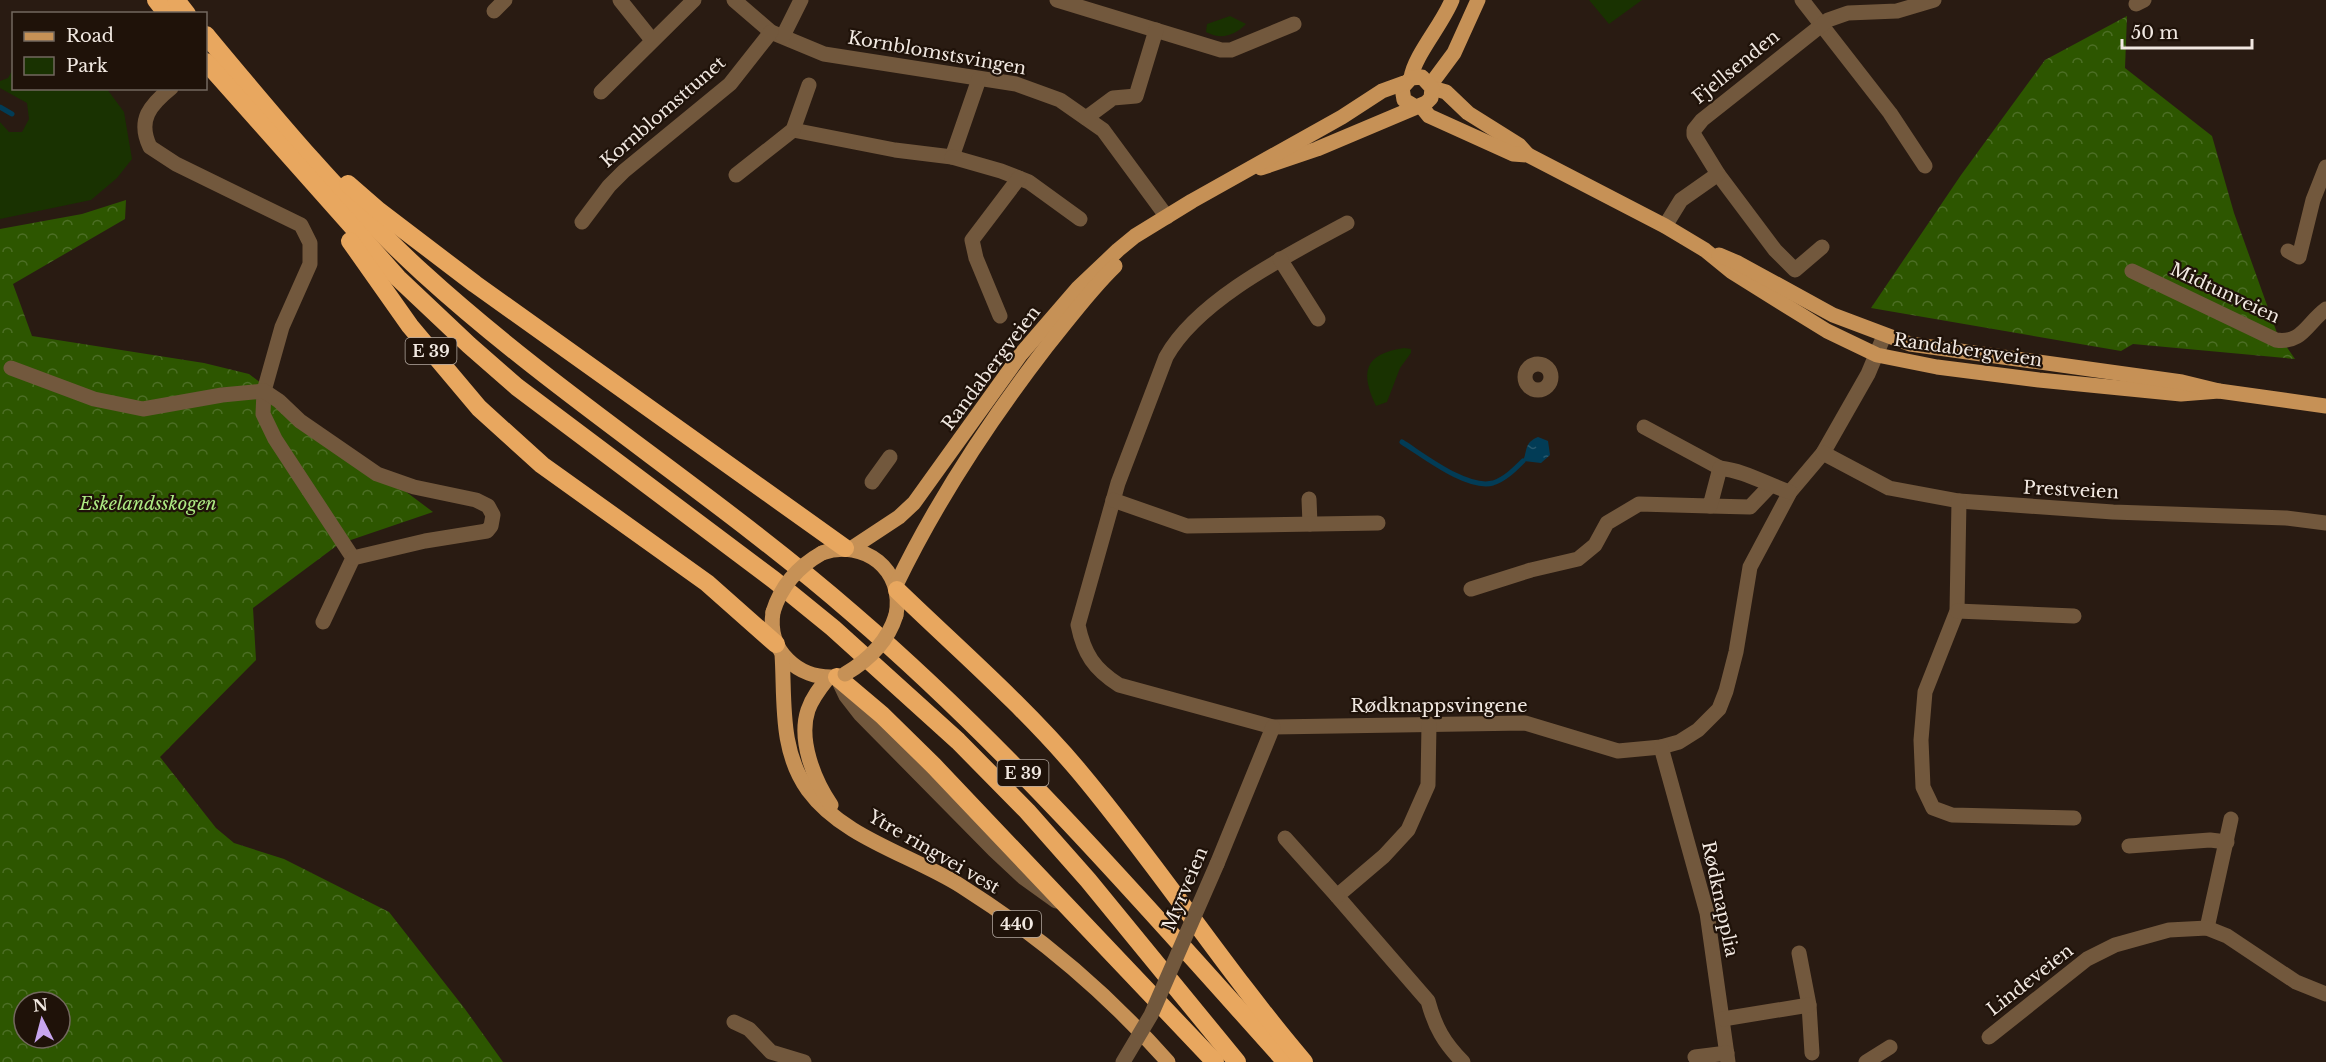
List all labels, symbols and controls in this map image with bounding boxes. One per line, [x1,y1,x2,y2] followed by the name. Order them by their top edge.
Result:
[12,12,207,90] legend
[2122,12,2252,50] scale bar
[2131,22,2179,44] text: 50 m
[66,25,114,47] text: Road
[1688,25,1784,109] street label: Fjellsenden
[846,26,1028,80] street label: Kornblomstsvingen
[596,52,730,172] street label: Kornblomsttunet
[66,55,108,77] text: Park
[2167,258,2283,328] street label: Midtunveien
[937,302,1045,434] street label: Randabergveien
[1892,329,2044,371] street label: Randabergveien
[406,338,456,364] road number: E 39
[2023,477,2119,503] street label: Prestveien
[78,493,217,515] park label: Eskelandsskogen
[1350,695,1528,717] street label: Rødknappsvingene
[998,760,1048,786] road number: E 39
[864,805,1004,899] street label: Ytre ringvei vest
[1697,839,1743,959] street label: Rødknapplia
[1158,844,1212,934] street label: Myrveien
[993,911,1041,937] road number: 440
[1982,939,2078,1021] street label: Lindeveien
[12,990,72,1050] north arrow
[32,994,49,1016] text: N

